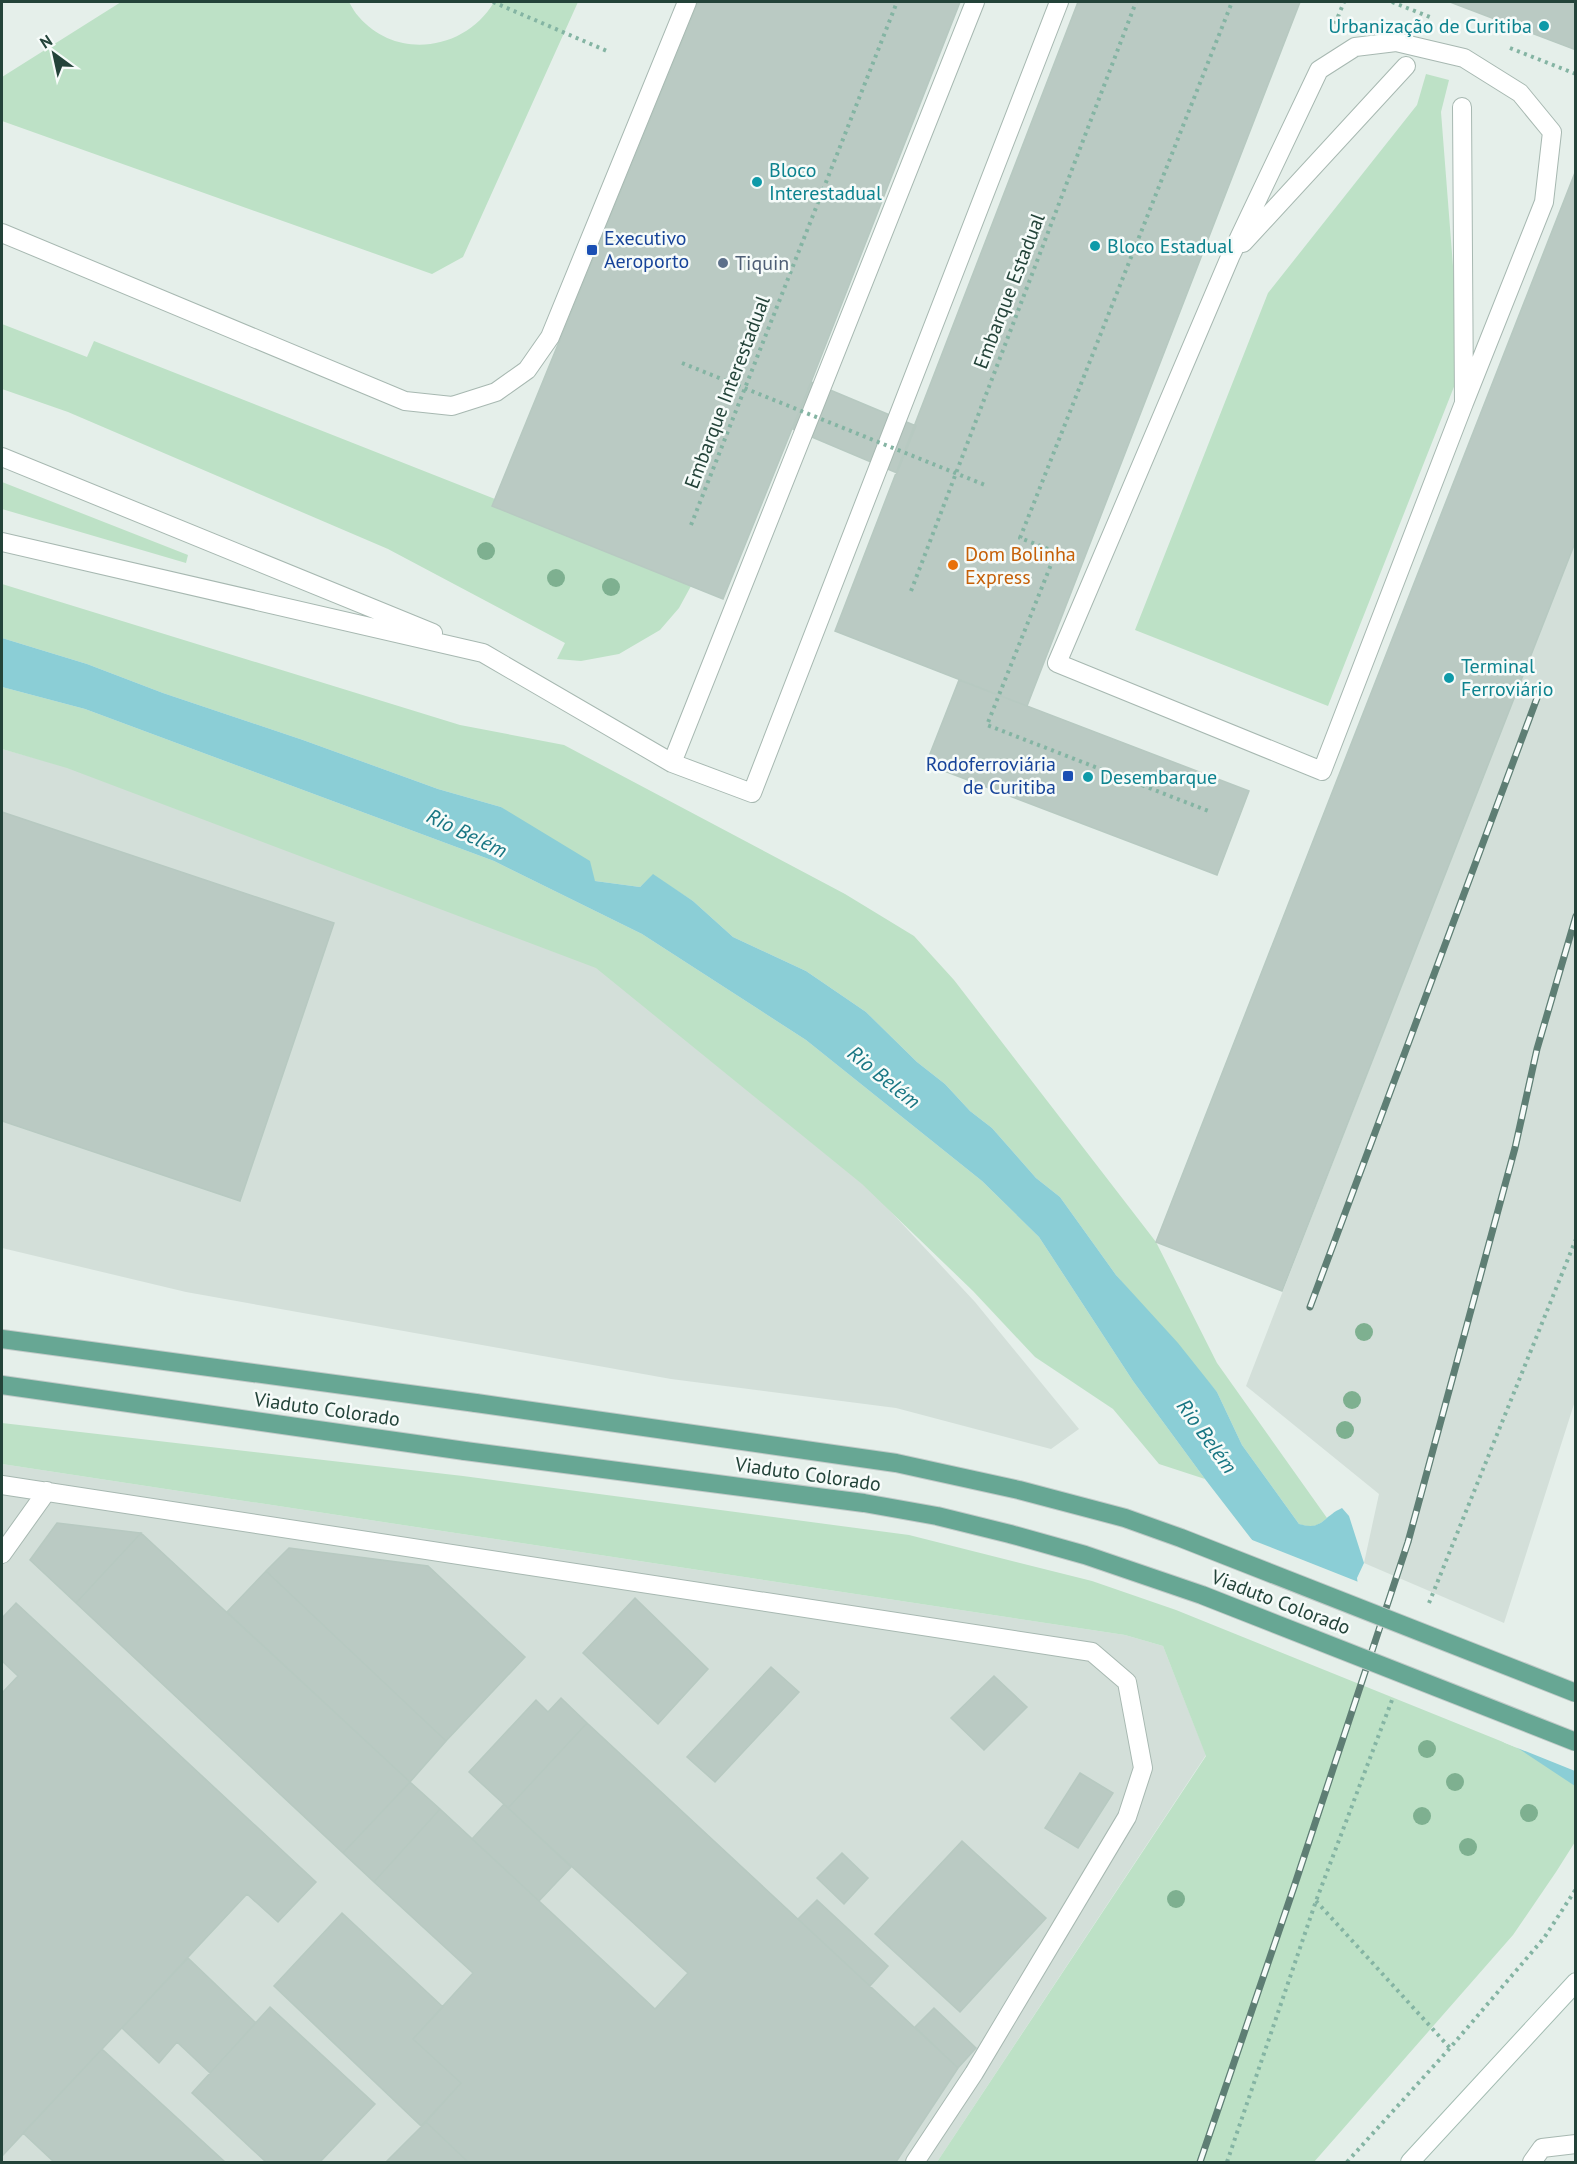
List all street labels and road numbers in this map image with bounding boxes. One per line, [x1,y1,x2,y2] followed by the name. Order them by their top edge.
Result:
[967,209,1051,373] street label: Embarque Estadual
[678,292,776,492] street label: Embarque Interestadual
[251,1386,402,1432] street label: Viaduto Colorado
[732,1451,883,1497] street label: Viaduto Colorado
[1207,1563,1354,1640] street label: Viaduto Colorado

